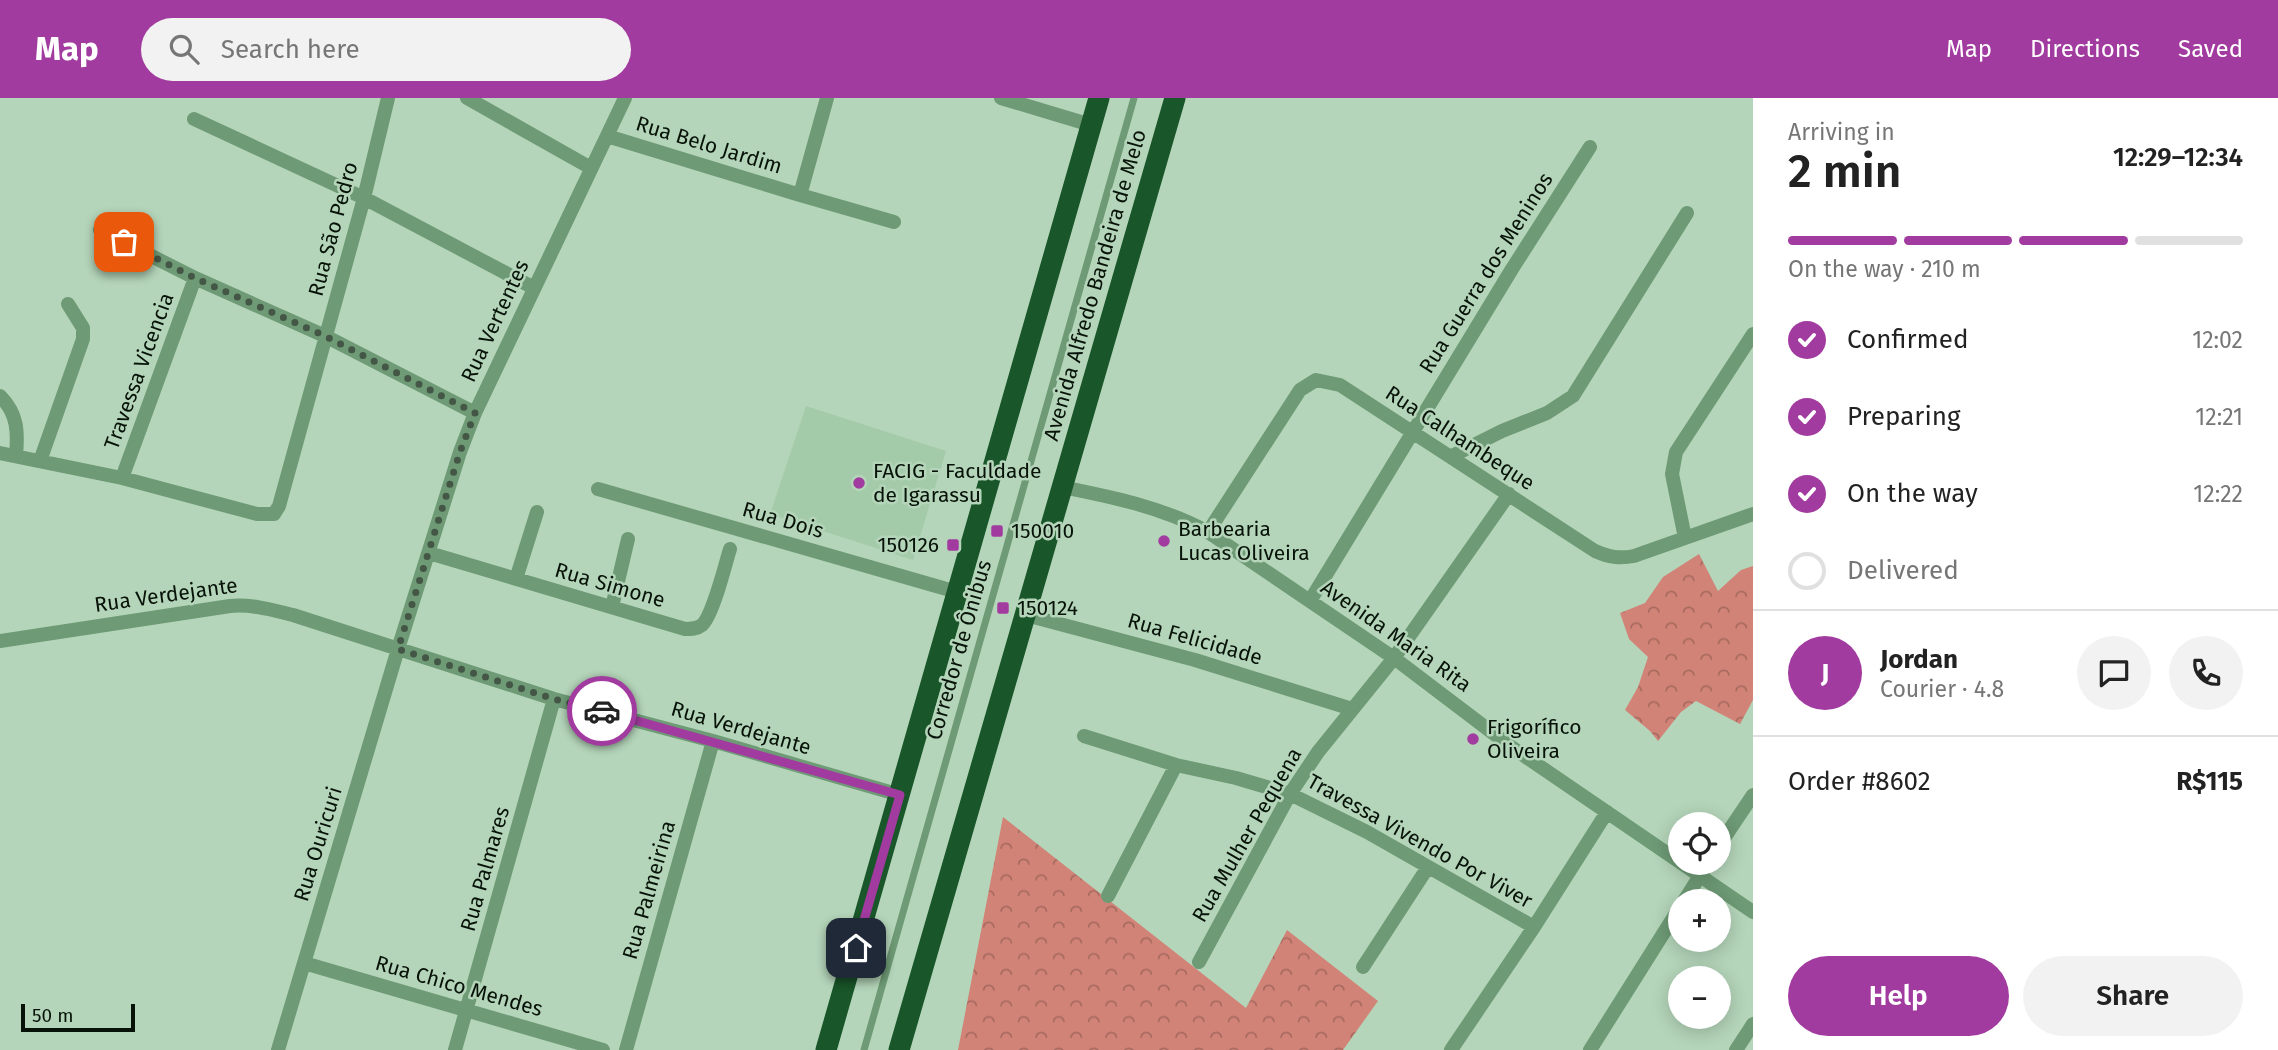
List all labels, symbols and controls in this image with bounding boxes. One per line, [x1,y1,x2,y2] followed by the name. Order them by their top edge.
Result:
[141,18,631,81] search box
[35,29,99,69] text: Map
[165,30,203,68] icon: search
[221,34,360,65] text: Search here
[1946,35,1992,63] text: Map
[2030,35,2140,63] text: Directions
[2178,35,2243,63] text: Saved
[633,110,785,180] street label: Rua Belo Jardim
[1788,118,1895,146] text: Arriving in
[1038,126,1152,444] street label: Avenida Alfredo Bandeira de Melo
[2113,142,2243,173] text: 12:29–12:34
[1788,144,1901,199] text: 2 min
[303,159,363,299] street label: Rua São Pedro
[1414,168,1559,378] street label: Rua Guerra dos Meninos
[94,212,154,272] pin
[105,223,143,261] icon: bag
[455,255,535,386] street label: Rua Vertentes
[1788,255,1981,283] text: On the way · 210 m
[99,289,179,453] street label: Travessa Vicencia
[1788,321,1826,359] icon: check
[1847,324,1968,355] text: Confirmed
[2192,326,2243,354] text: 12:02
[1380,380,1540,496] street label: Rua Calhambeque
[1788,398,1826,436] icon: check
[1847,401,1960,432] text: Preparing
[2195,403,2243,431] text: 12:21
[873,458,1041,508] place label: FACIG - Faculdade de Igarassu
[851,475,867,491] marker: FACIG - Faculdade de Igarassu
[1788,475,1826,513] icon: check
[1847,478,1978,509] text: On the way
[2193,480,2243,508] text: 12:22
[739,496,827,544] street label: Rua Dois
[1178,516,1310,566] place label: Barbearia Lucas Oliveira
[1011,518,1074,544] place label: 150010
[989,523,1005,539] marker: 150010
[878,532,939,558] place label: 150126
[1156,533,1172,549] marker: Barbearia Lucas Oliveira
[945,537,961,553] marker: 150126
[1847,555,1959,586] text: Delivered
[552,557,668,613] street label: Rua Simone
[921,557,997,743] street label: Corredor de Ônibus
[93,572,239,618] street label: Rua Verdejante
[1316,574,1476,698] street label: Avenida Maria Rita
[1017,595,1078,621] place label: 150124
[995,600,1011,616] marker: 150124
[1125,607,1265,671] street label: Rua Felicidade
[2077,636,2151,710] button: chat
[2169,636,2243,710] button: phone
[1880,644,1958,675] text: Jordan
[1821,658,1829,689] text: J
[1880,675,2004,703] text: Courier · 4.8
[567,676,637,746] courier
[583,692,621,730] icon: car
[668,696,814,760] street label: Rua Verdejante
[1487,714,1581,764] place label: Frigorífico Oliveira
[1465,731,1481,747] marker: Frigorífico Oliveira
[1186,743,1308,927] street label: Rua Mulher Pequena
[1788,766,1931,797] text: Order #8602
[2176,766,2243,797] text: R$115
[1303,768,1537,914] street label: Travessa Vivendo Por Viver
[288,783,348,905] street label: Rua Ouricuri
[455,803,515,934] street label: Rua Palmares
[1668,812,1731,1029] map controls
[1668,812,1731,875] button: locate
[617,817,681,963] street label: Rua Palmeirina
[1668,889,1731,952] button: +
[826,918,886,978] pin
[837,929,875,967] icon: home
[372,950,546,1022] street label: Rua Chico Mendes
[1788,956,2009,1036] button: Help
[2023,956,2243,1036] button: Share
[1668,966,1731,1029] button: −
[21,1001,135,1033] scale bar
[32,1004,73,1027] text: 50 m

